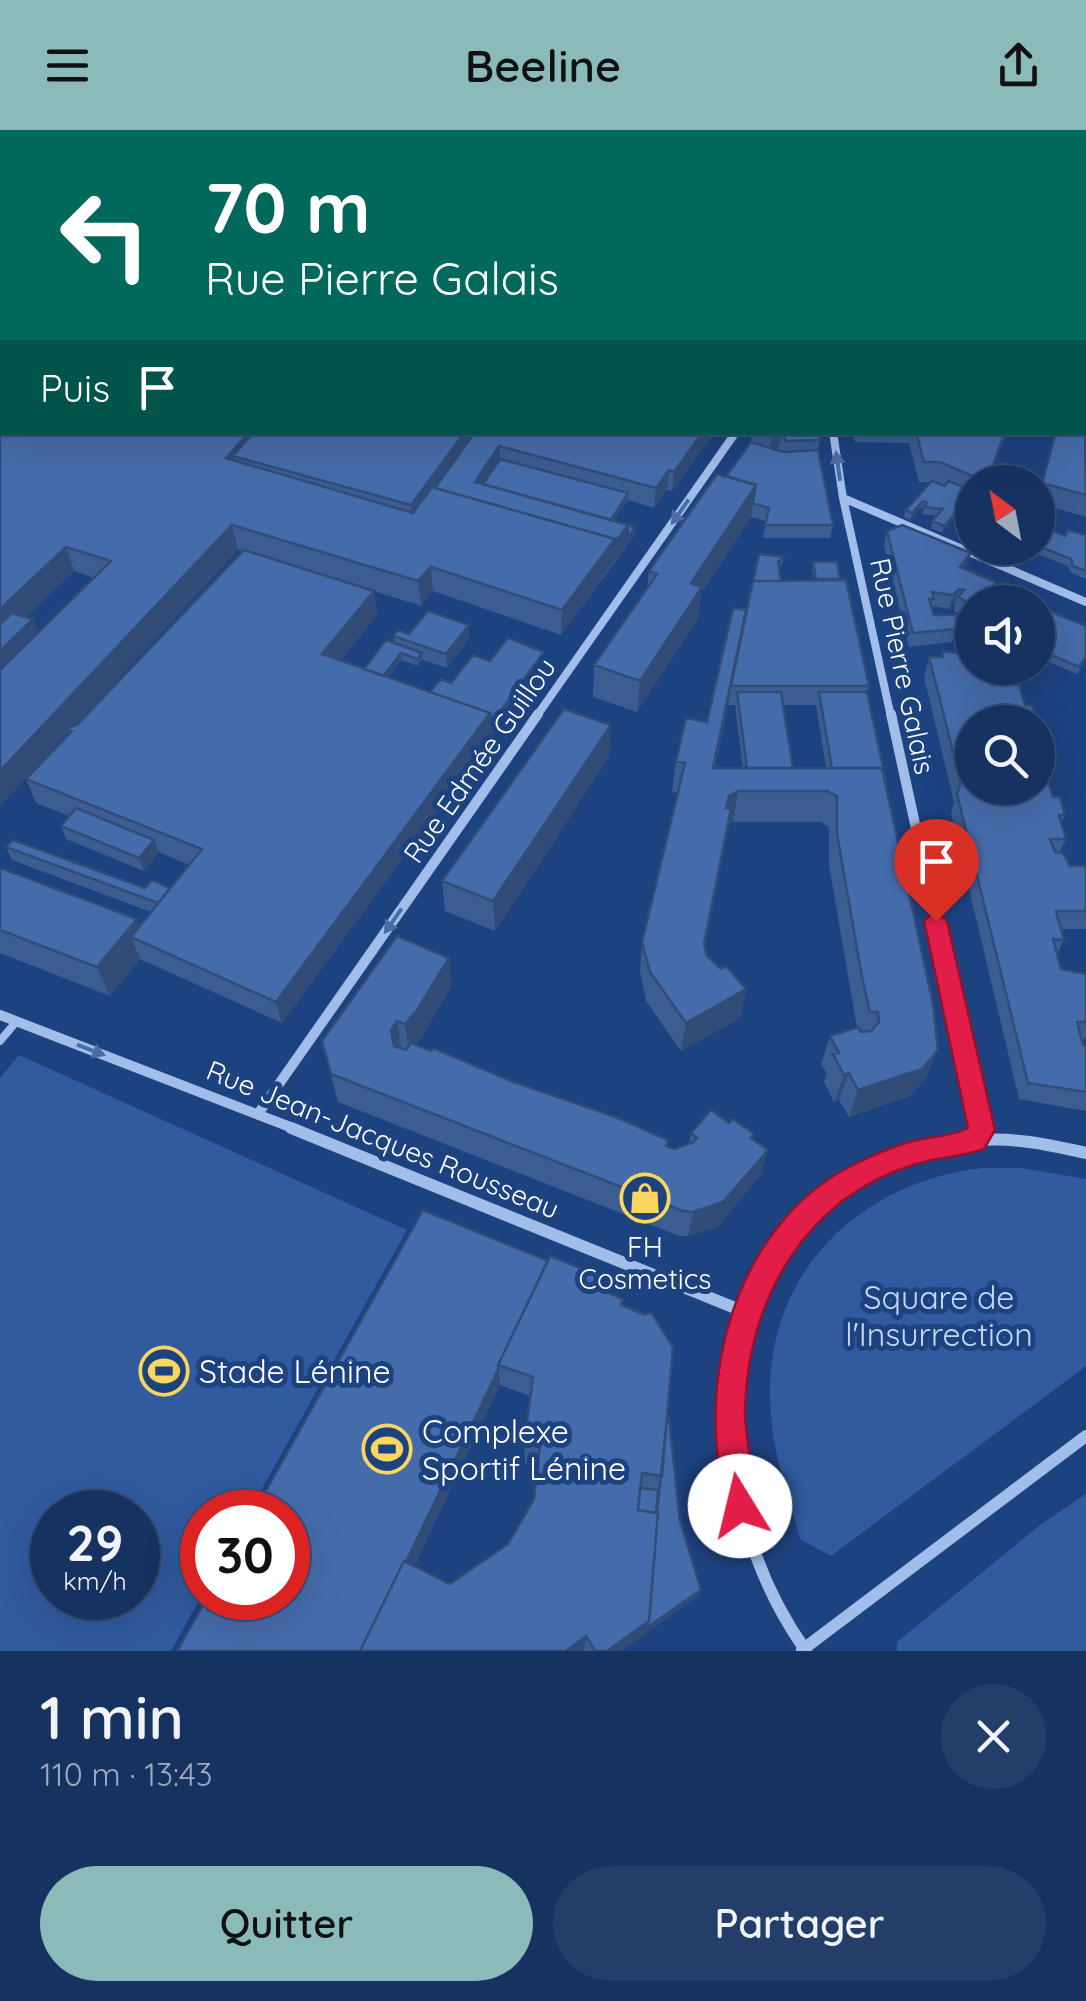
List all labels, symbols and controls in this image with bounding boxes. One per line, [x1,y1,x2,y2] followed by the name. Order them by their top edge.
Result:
[465,37,621,93] text: Beeline
[40,38,95,93] icon: menu
[991,38,1046,93] icon: share
[205,163,371,251] text: 70 m
[40,170,170,300] icon: left
[205,250,559,306] text: Rue Pierre Galais
[130,360,185,415] icon: arrive
[40,364,110,412] text: Puis
[830,450,846,481] one-way arrow
[955,465,1055,565] north arrow
[955,465,1055,805] map controls
[671,499,690,526] one-way arrow
[863,555,943,777] street label: Rue Pierre Galais
[955,585,1055,685] button: sound
[395,651,563,869] street label: Rue Edmée Guillou
[955,705,1055,805] button: search
[894,819,979,922] pin
[909,834,964,889] icon: arrive
[384,908,403,935] one-way arrow
[76,1043,106,1058] one-way arrow
[202,1052,564,1226] street label: Rue Jean-Jacques Rousseau
[619,1172,671,1224] shop icon: FH Cosmetics
[579,1229,711,1296] place label: FH Cosmetics
[845,1277,1033,1354] park label: Square de l'Insurrection
[138,1345,190,1397] sports icon: Stade Lénine
[199,1351,390,1391] place label: Stade Lénine
[422,1411,626,1488] place label: Complexe Sportif Lénine
[361,1423,413,1475] sports icon: Complexe Sportif Lénine
[688,1454,792,1558] position arrow
[180,1490,310,1620] speed limit sign: 30
[67,1511,123,1574] text: 29
[63,1565,127,1596] text: km/h
[40,1679,184,1754] text: 1 min
[941,1684,1046,1789] button: close
[40,1754,213,1794] text: 110 m · 13:43
[40,1866,533,1981] button: Quitter
[553,1866,1046,1981] button: Partager

